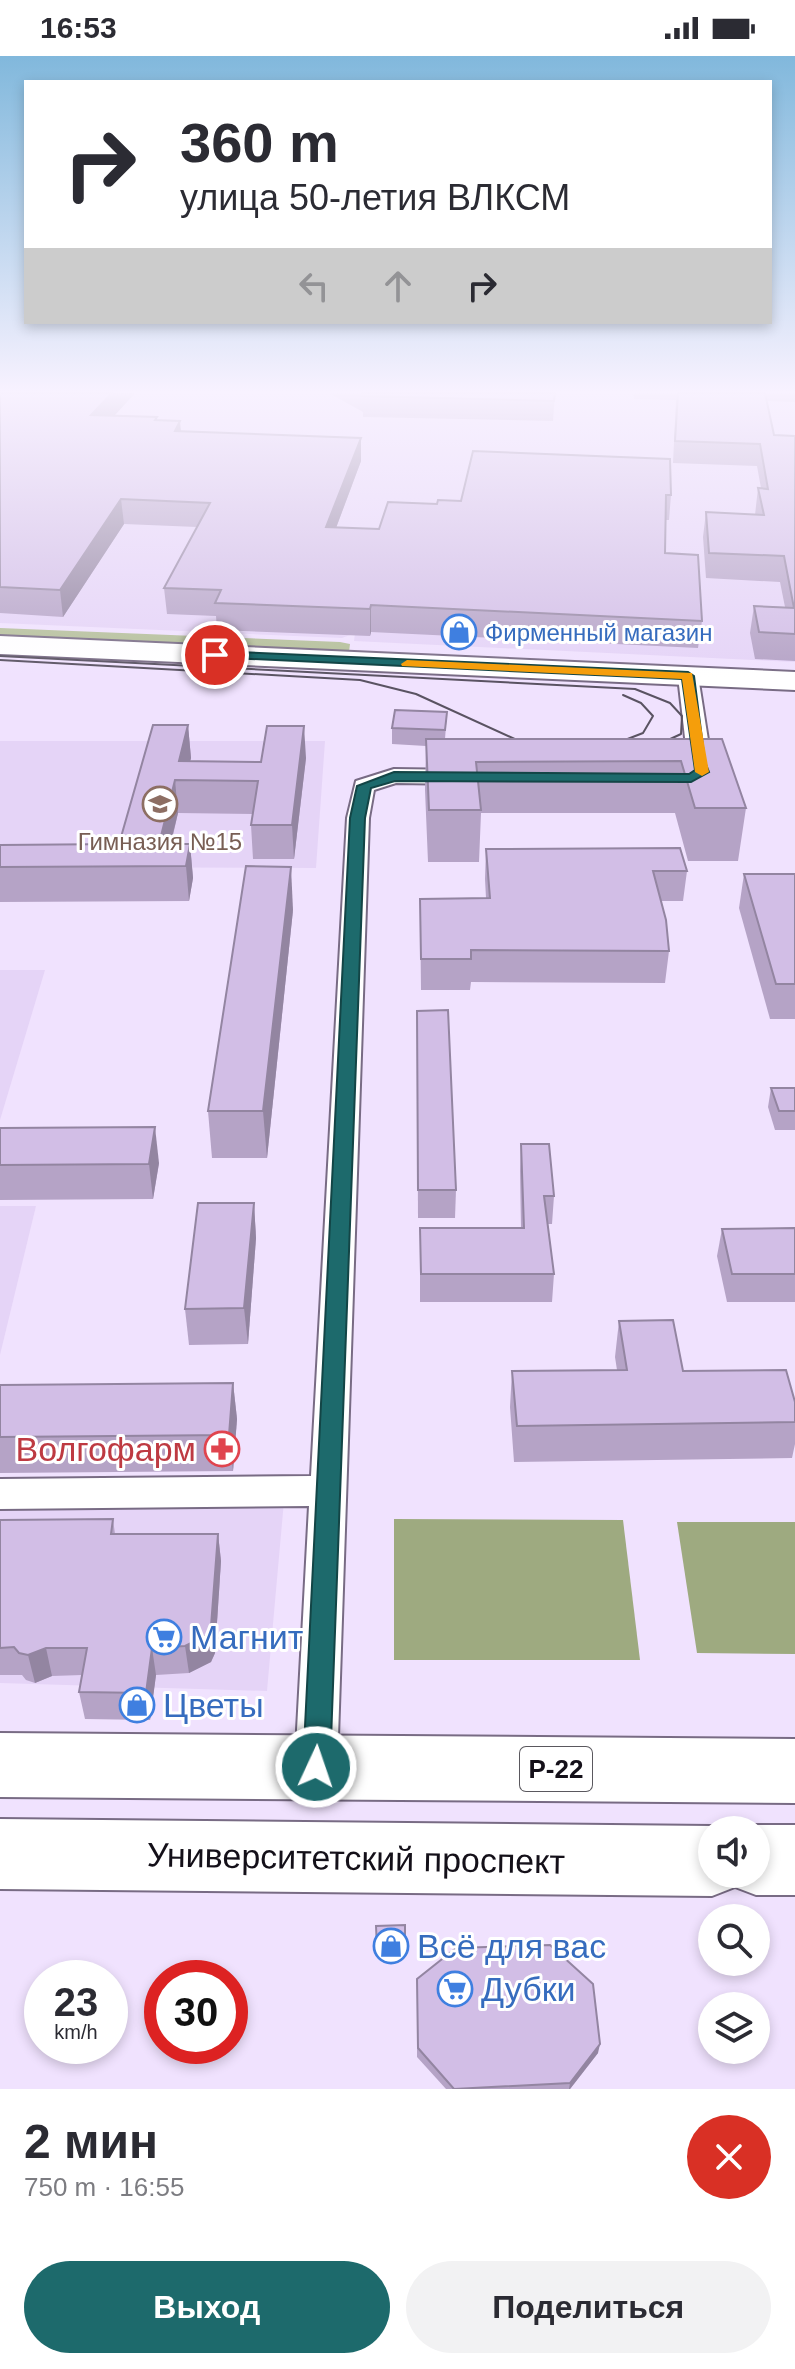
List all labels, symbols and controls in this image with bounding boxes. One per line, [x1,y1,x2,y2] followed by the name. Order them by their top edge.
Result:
[40,11,117,44] text: 16:53
[180,111,339,174] text: 360 m
[48,112,152,216] icon: right
[180,177,570,218] text: улица 50-летия ВЛКСМ
[292,264,336,308] icon: left
[376,264,420,308] icon: ahead
[460,264,504,308] icon: right
[440,613,478,651] shop icon: Фирменный магазин
[485,619,713,646] place label: Фирменный магазин
[181,621,249,689] pin
[193,633,237,677] icon: arrive
[141,785,179,823] school or university icon: Гимназия №15
[78,828,242,855] place label: Гимназия №15
[16,1430,196,1468] place label: Волгофарм
[203,1430,241,1468] pharmacy icon: Волгофарм
[145,1618,183,1656] supermarket icon: Магнит
[190,1618,303,1656] place label: Магнит
[118,1686,156,1724] shop icon: Цветы
[163,1686,264,1724] place label: Цветы
[274,1725,358,1809] position arrow
[520,1747,592,1791] road number: Р-22
[698,1816,770,2064] map controls
[698,1816,770,1888] button: sound
[147,1835,565,1881] street label: Университетский проспект
[698,1904,770,1976] button: search
[372,1927,410,1965] shop icon: Всё для вас
[417,1927,606,1965] place label: Всё для вас
[144,1960,248,2064] speed limit sign: 30
[436,1970,474,2008] supermarket icon: Дубки
[481,1970,576,2008] place label: Дубки
[54,1980,98,2024] text: 23
[698,1992,770,2064] button: layers
[54,2021,98,2043] text: km/h
[24,2115,158,2168] text: 2 мин
[687,2115,771,2199] button: close
[24,2172,184,2202] text: 750 m · 16:55
[24,2261,390,2353] button: Выход
[406,2261,771,2353] button: Поделиться

